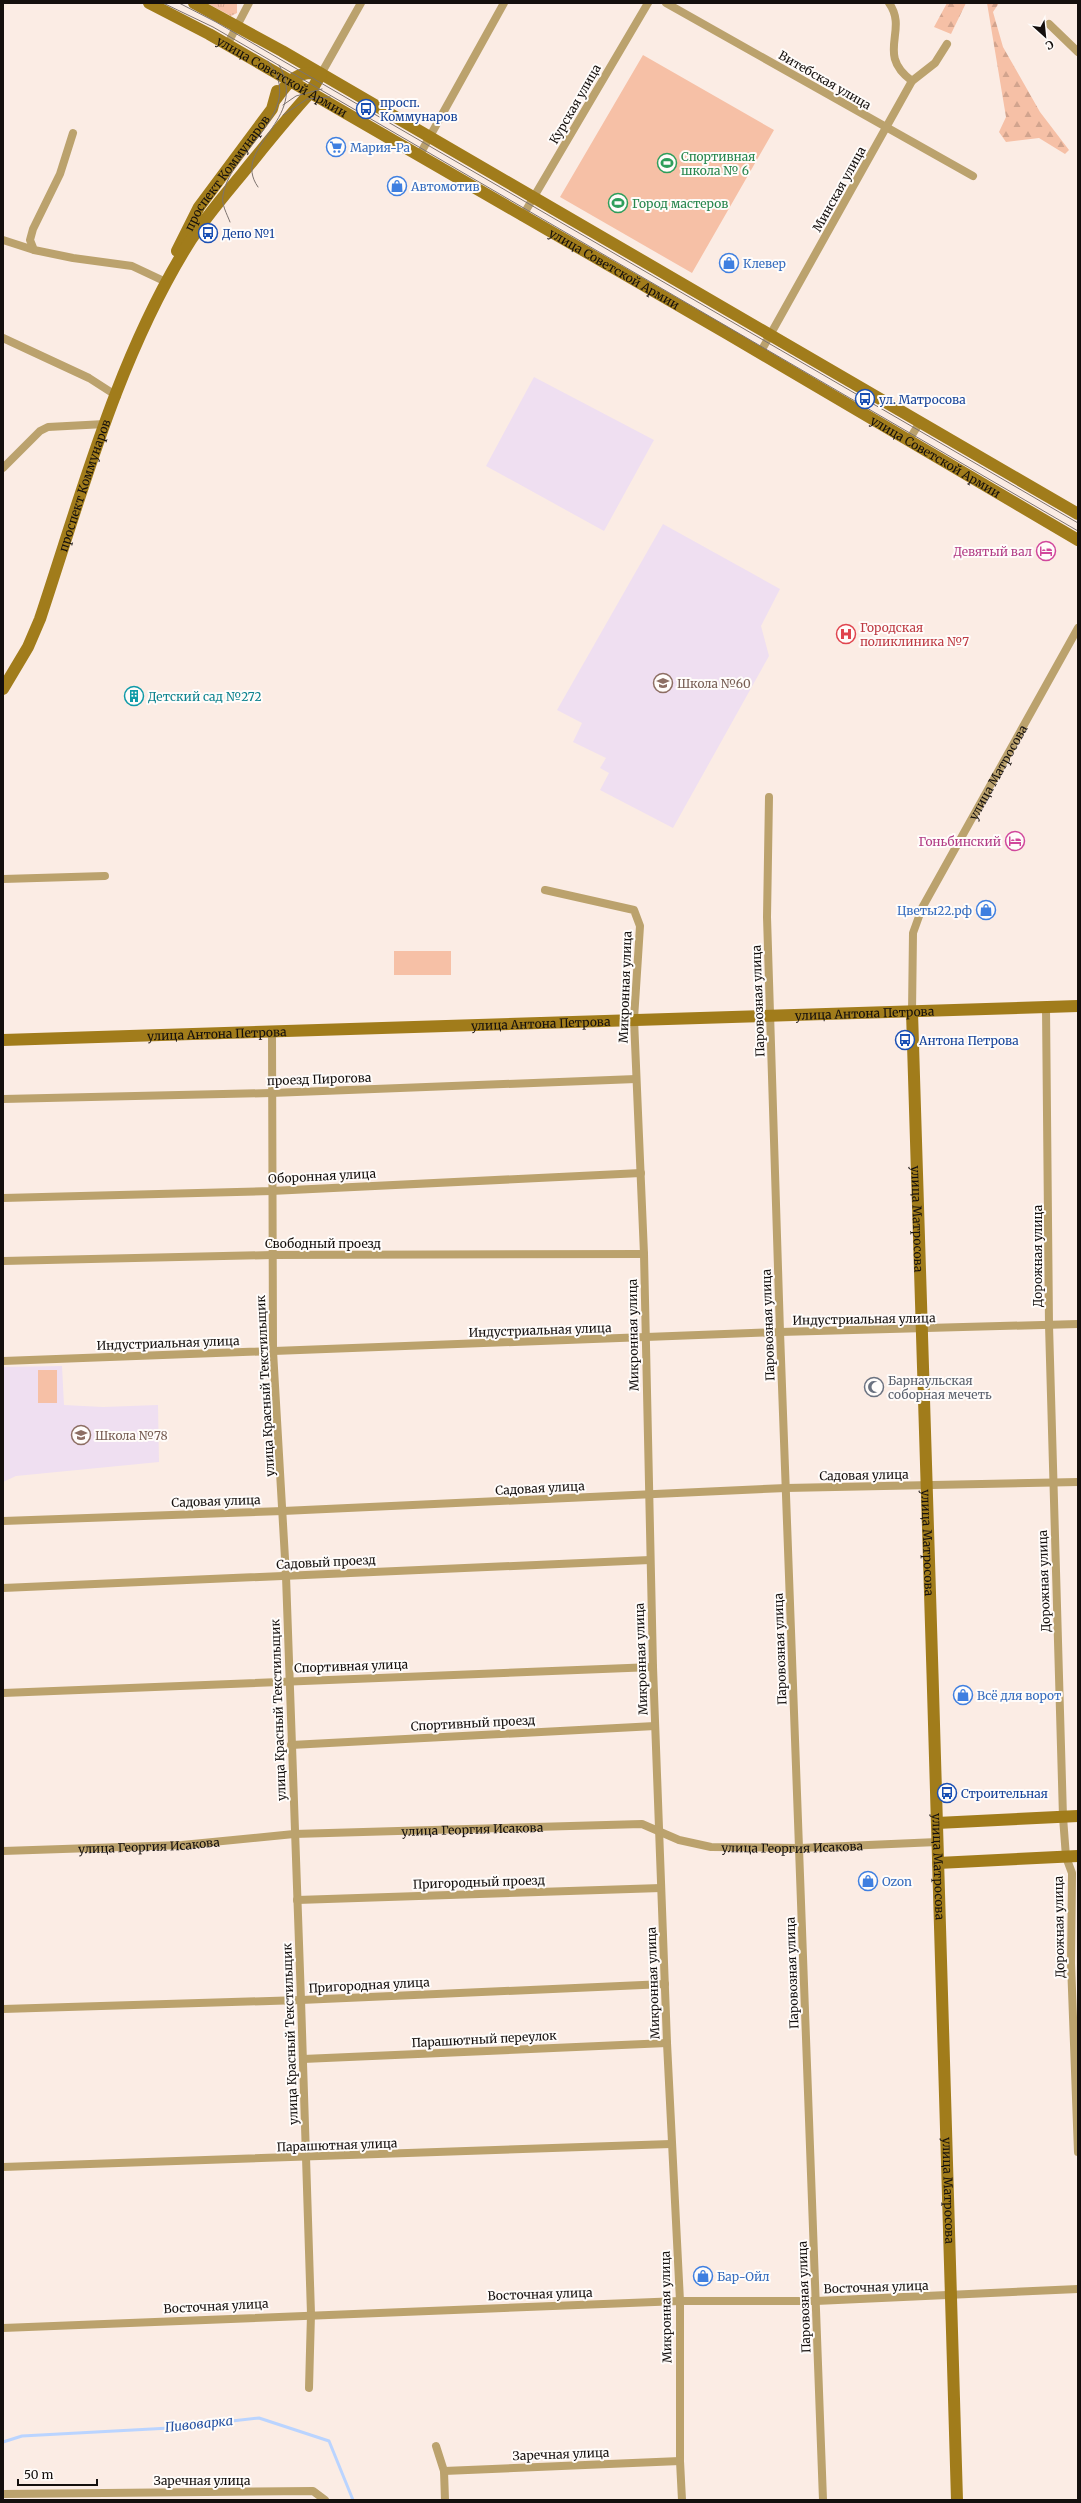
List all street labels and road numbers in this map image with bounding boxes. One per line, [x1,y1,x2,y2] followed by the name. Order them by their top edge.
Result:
[214,33,350,120] street label: улица Советской Армии
[776,47,874,113] street label: Витебская улица
[546,61,604,146] street label: Курская улица
[181,112,273,233] street label: проспект Коммунаров
[809,143,869,234] street label: Минская улица
[547,225,683,312] street label: улица Советской Армии
[868,412,1003,500] street label: улица Советской Армии
[55,417,113,553] street label: проспект Коммунаров
[965,721,1030,823] street label: улица Матросова
[616,930,634,1043] street label: Микронная улица
[749,944,767,1057] street label: Паровозная улица
[795,1003,935,1022] street label: улица Антона Петрова
[471,1013,611,1033] street label: улица Антона Петрова
[147,1024,287,1043] street label: улица Антона Петрова
[266,1070,372,1088] street label: проезд Пирогова
[909,1165,927,1273] street label: улица Матросова
[268,1166,377,1186] street label: Оборонная улица
[1030,1204,1045,1307] street label: Дорожная улица
[265,1236,381,1251] street label: Свободный проезд
[759,1268,777,1381] street label: Паровозная улица
[625,1278,641,1391] street label: Микронная улица
[253,1294,277,1477] street label: улица Красный Текстильщик
[792,1310,936,1328] street label: Индустриальная улица
[468,1320,612,1340] street label: Индустриальная улица
[96,1333,240,1353] street label: Индустриальная улица
[819,1467,909,1483] street label: Садовая улица
[495,1478,586,1498] street label: Садовая улица
[919,1489,937,1597] street label: улица Матросова
[171,1492,261,1510] street label: Садовая улица
[1035,1529,1053,1632] street label: Дорожная улица
[276,1552,376,1572] street label: Садовый проезд
[771,1592,789,1705] street label: Паровозная улица
[632,1602,650,1715] street label: Микронная улица
[267,1619,289,1801] street label: улица Красный Текстильщик
[294,1656,409,1675] street label: Спортивная улица
[410,1712,536,1734] street label: Спортивный проезд
[930,1813,948,1921] street label: улица Матросова
[401,1819,544,1838] street label: улица Георгия Исакова
[78,1834,221,1856] street label: улица Георгия Исакова
[721,1838,864,1856] street label: улица Георгия Исакова
[413,1872,545,1892] street label: Пригородный проезд
[1051,1875,1067,1978] street label: Дорожная улица
[783,1916,801,2029] street label: Паровозная улица
[644,1926,662,2039] street label: Микронная улица
[279,1943,301,2125] street label: улица Красный Текстильщик
[308,1974,431,1996] street label: Пригородная улица
[411,2028,557,2050] street label: Парашютный переулок
[276,2135,398,2155] street label: Парашютная улица
[940,2137,958,2245] street label: улица Матросова
[795,2240,813,2353] street label: Паровозная улица
[658,2250,674,2363] street label: Микронная улица
[823,2278,929,2296] street label: Восточная улица
[487,2285,593,2303] street label: Восточная улица
[163,2296,269,2316] street label: Восточная улица
[512,2445,610,2463] street label: Заречная улица
[154,2473,251,2488] street label: Заречная улица

